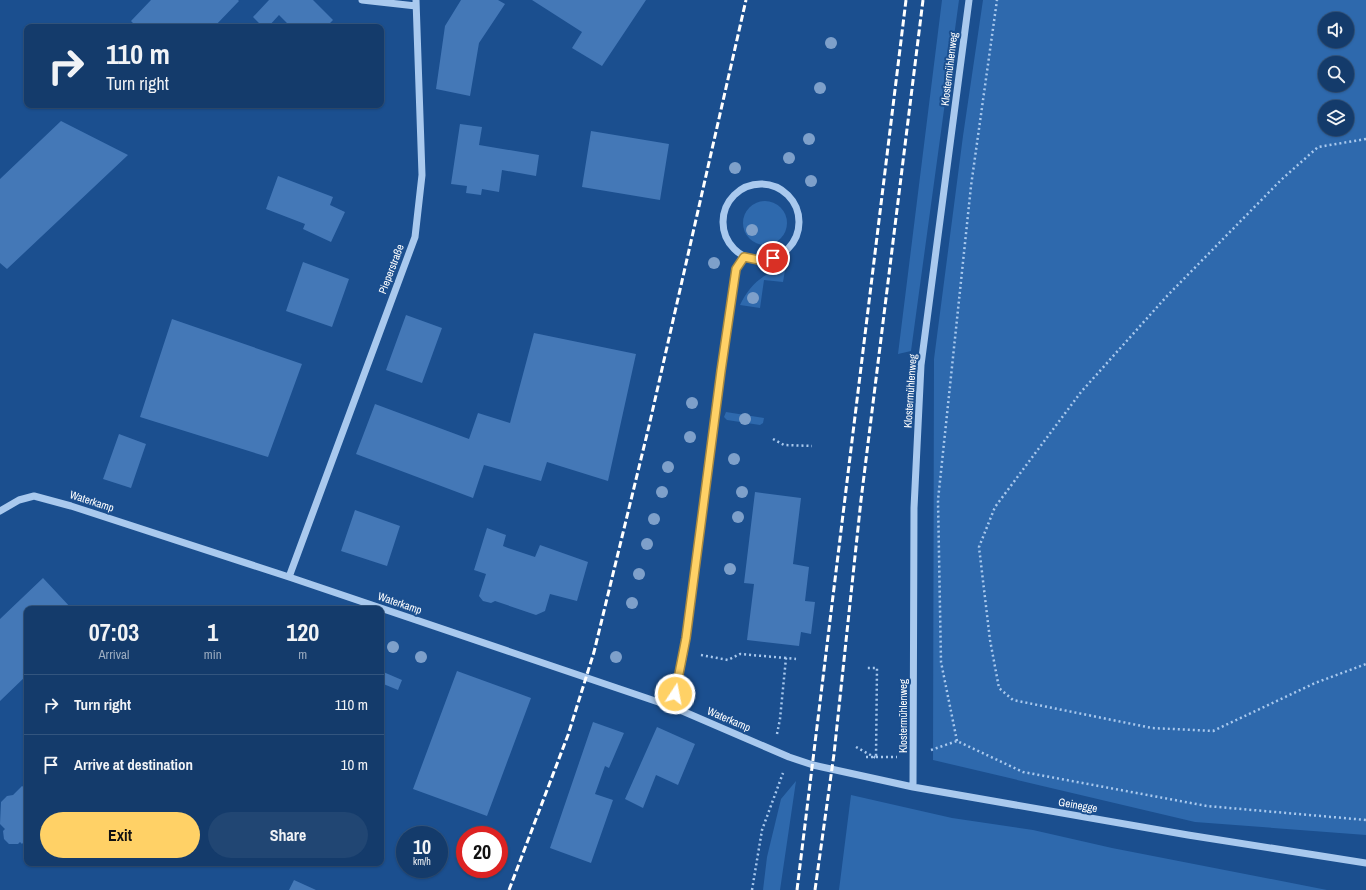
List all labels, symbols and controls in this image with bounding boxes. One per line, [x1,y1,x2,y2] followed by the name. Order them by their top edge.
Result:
[1318,12,1354,136] map controls
[1318,12,1354,48] button: sound
[938,31,960,107] street label: Klostermühlenweg
[106,35,170,73] text: 110 m
[40,40,92,92] icon: right
[1318,56,1354,92] button: search
[106,71,169,96] text: Turn right
[1318,100,1354,136] button: layers
[756,241,790,275] pin
[375,242,407,296] street label: Pieperstraße
[762,247,784,269] icon: arrive
[900,354,920,428] street label: Klostermühlenweg
[68,487,116,515] street label: Waterkamp
[376,589,424,617] street label: Waterkamp
[89,616,139,648] text: 07:03
[207,616,218,648] text: 1
[286,616,319,648] text: 120
[99,646,129,663] text: Arrival
[204,646,222,663] text: min
[298,646,307,663] text: m
[654,673,696,715] position arrow
[896,679,910,753] street label: Klostermühlenweg
[40,694,62,716] icon: right
[74,694,131,715] text: Turn right
[335,694,368,715] text: 110 m
[705,704,753,734] street label: Waterkamp
[40,754,62,776] icon: arrive
[74,754,193,775] text: Arrive at destination
[341,754,368,775] text: 10 m
[1057,795,1099,815] street label: Geinegge
[40,812,200,858] button: Exit
[208,812,368,858] button: Share
[456,826,508,878] speed limit sign: 20
[413,833,431,860] text: 10
[413,855,431,868] text: km/h

